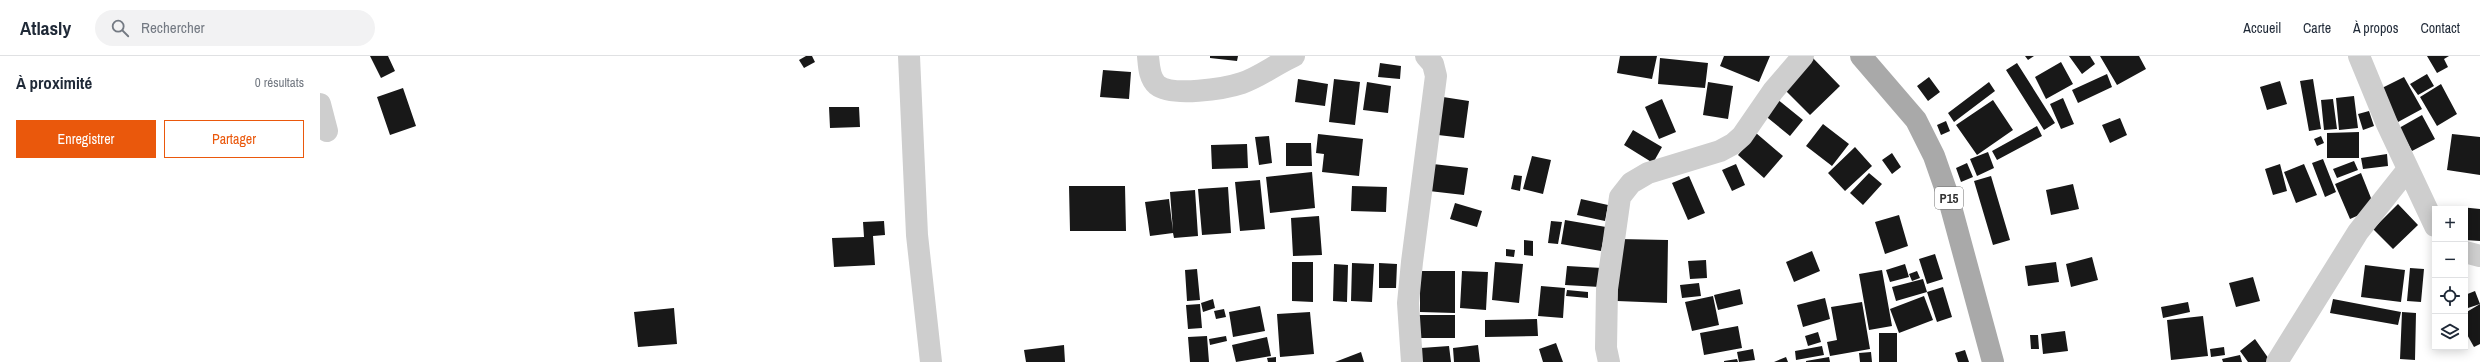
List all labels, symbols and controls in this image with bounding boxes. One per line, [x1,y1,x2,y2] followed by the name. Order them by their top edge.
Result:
[95,10,375,46] search box
[20,15,71,41] text: Atlasly
[109,17,131,39] icon: search
[141,17,205,38] text: Rechercher
[2243,19,2281,37] text: Accueil
[2303,19,2331,37] text: Carte
[2353,19,2398,37] text: À propos
[2420,19,2460,37] text: Contact
[16,71,92,94] text: À proximité
[255,74,304,91] text: 0 résultats
[16,120,156,158] button: Enregistrer
[164,120,304,158] button: Partager
[1935,187,1963,209] road number: P15
[2432,206,2468,350] map controls
[2432,206,2468,242] button: +
[2432,242,2468,278] button: −
[2432,278,2468,314] button: locate
[2432,314,2468,350] button: layers

